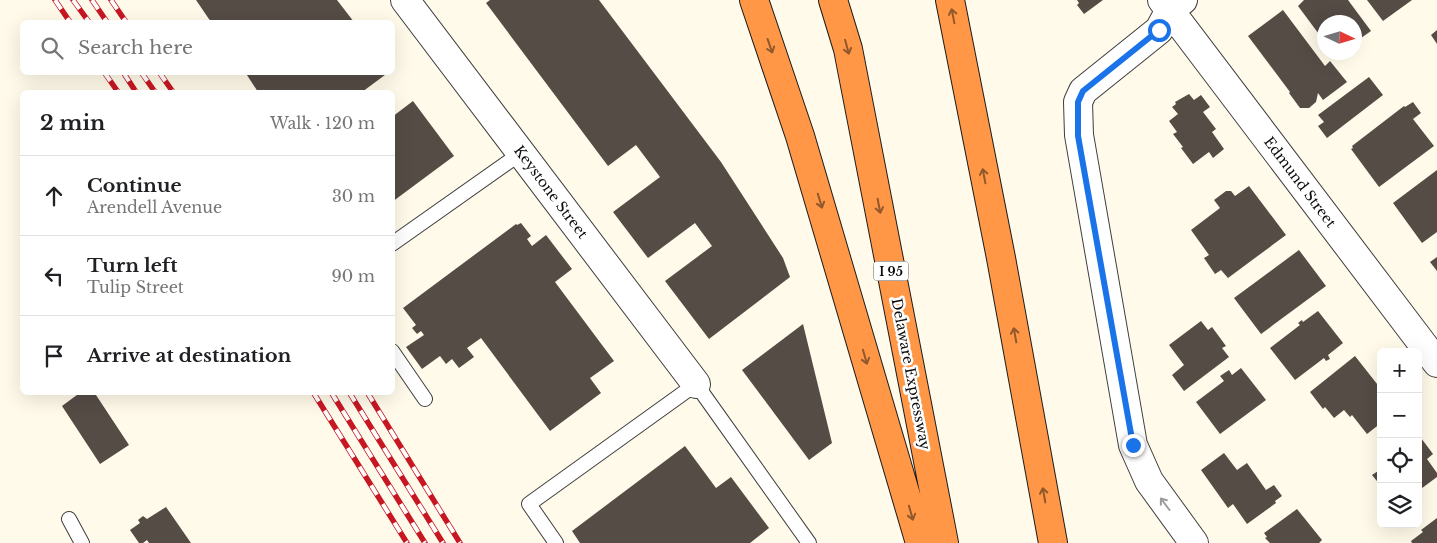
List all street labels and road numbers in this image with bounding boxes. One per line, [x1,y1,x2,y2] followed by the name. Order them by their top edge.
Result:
[1260,133,1340,232] street label: Edmund Street
[510,142,592,243] street label: Keystone Street
[874,262,908,280] road number: I 95
[887,297,935,451] street label: Delaware Expressway

